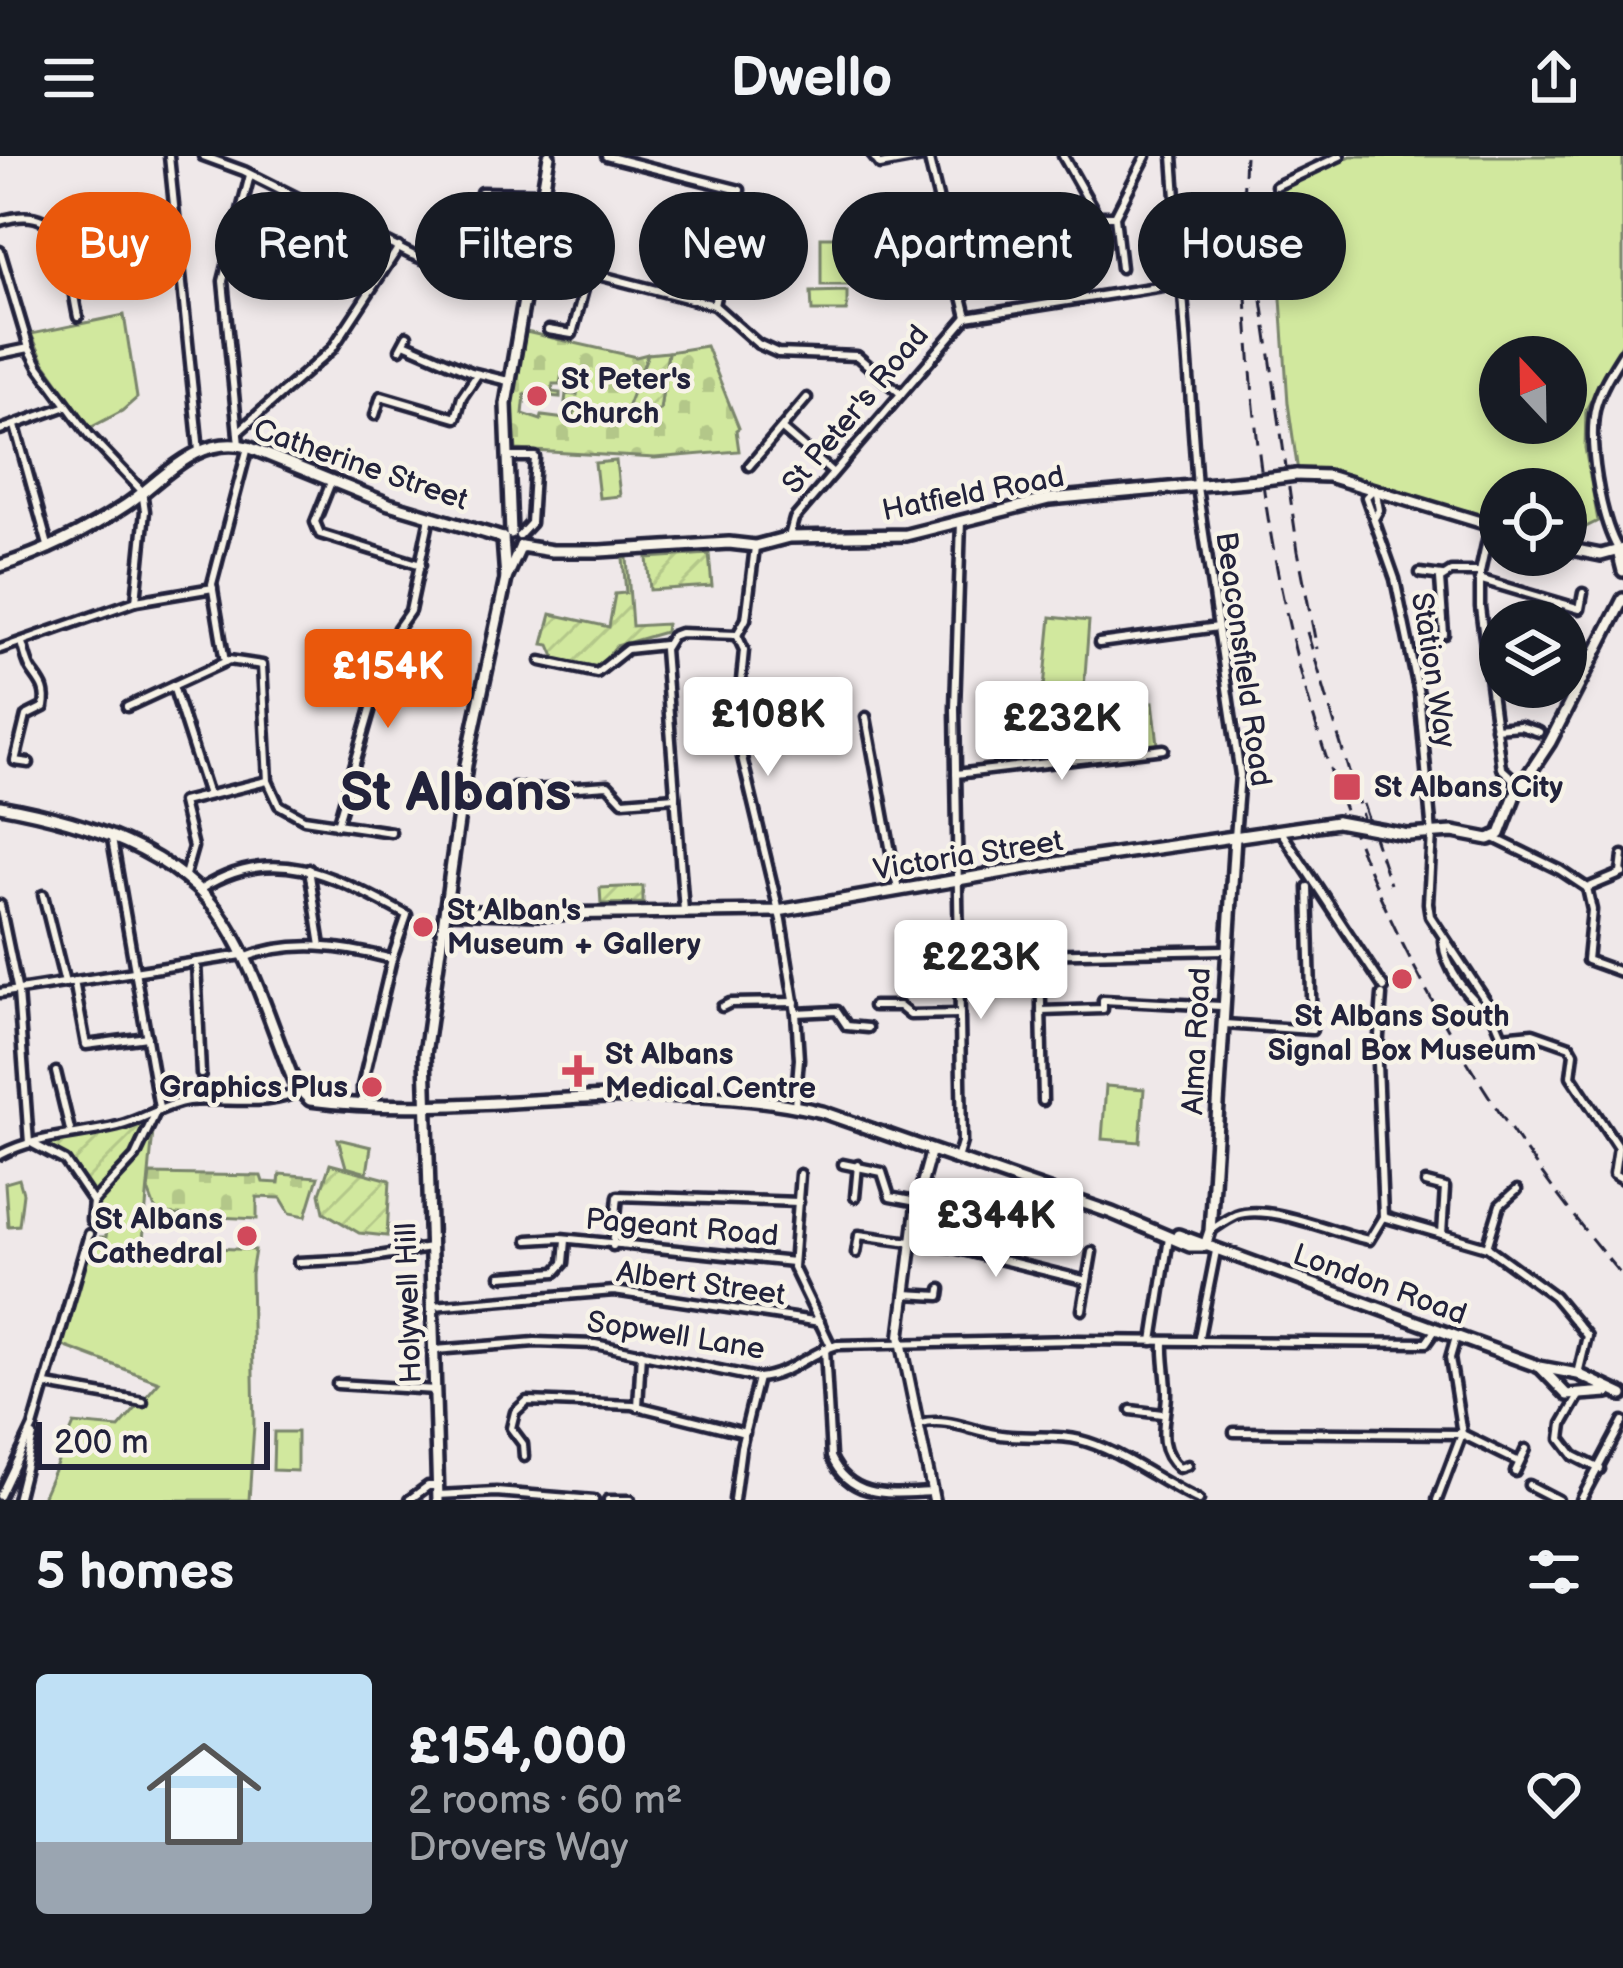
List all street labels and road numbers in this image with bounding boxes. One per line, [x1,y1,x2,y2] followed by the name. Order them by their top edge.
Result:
[775,318,937,501] street label: St Peter's Road
[249,411,473,518] street label: Catherine Street
[879,459,1067,529] street label: Hatfield Road
[1207,529,1279,789] street label: Beaconsfield Road
[1403,590,1463,751] street label: Station Way
[871,823,1066,889] street label: Victoria Street
[1175,966,1219,1116] street label: Alma Road
[584,1202,780,1254] street label: Pageant Road
[388,1222,430,1384] street label: Holywell Hill
[1288,1237,1471,1333] street label: London Road
[614,1254,788,1314] street label: Albert Street
[584,1304,767,1368] street label: Sopwell Lane

